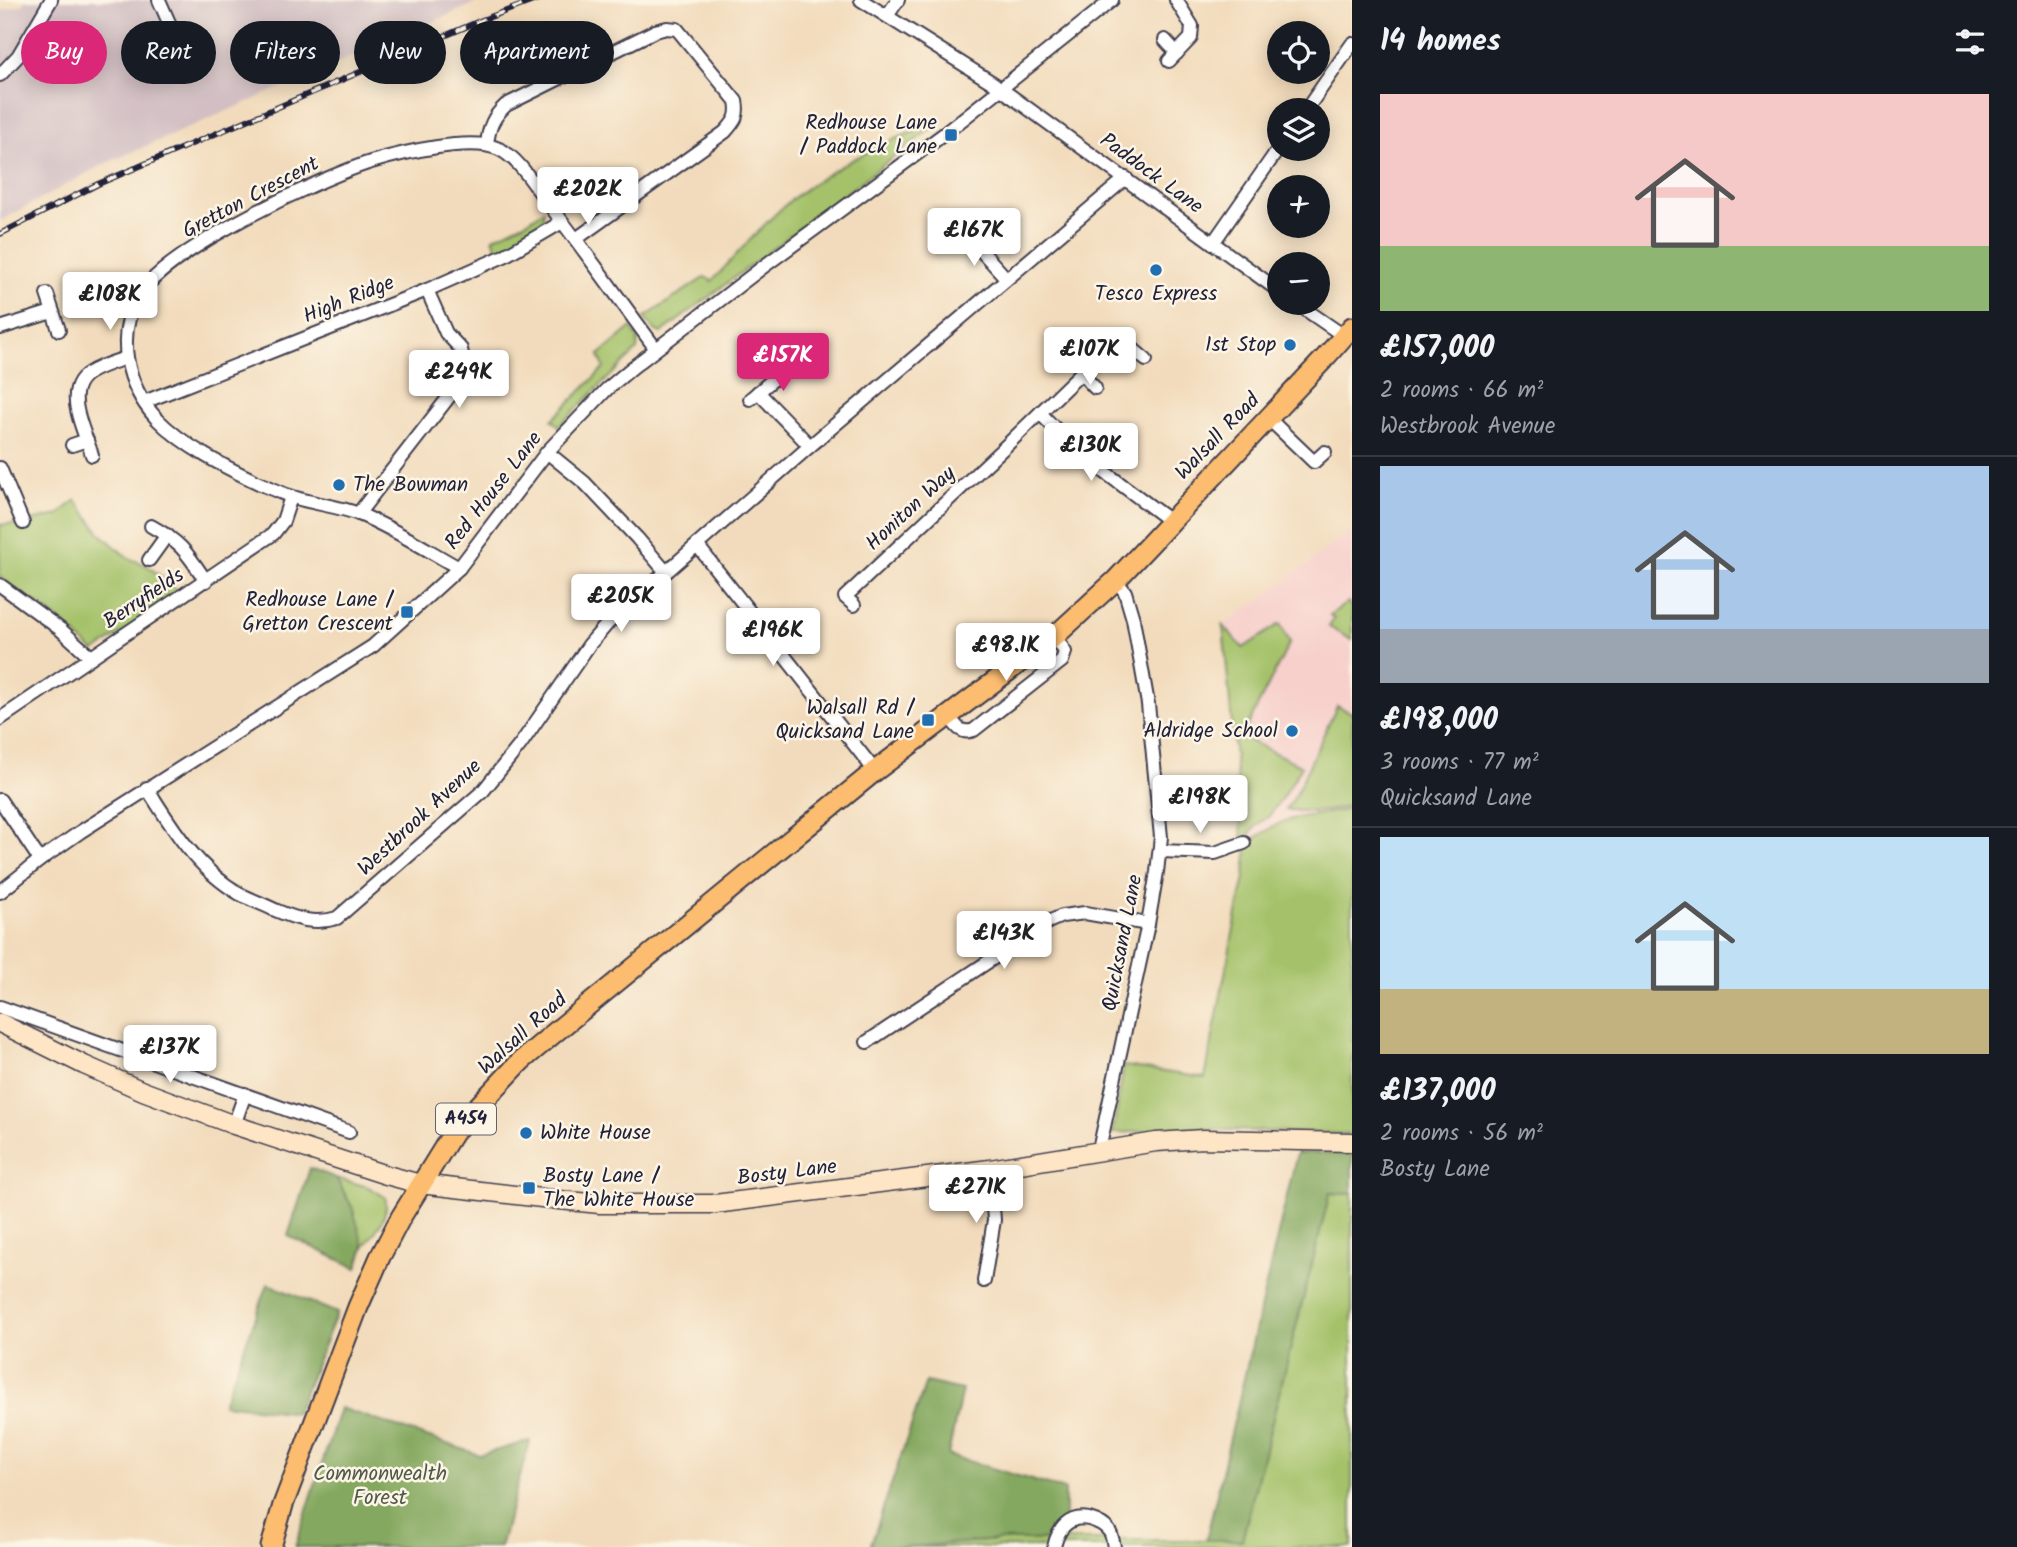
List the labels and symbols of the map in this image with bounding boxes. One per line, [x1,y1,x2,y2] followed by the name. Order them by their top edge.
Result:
[800,107,938,164] place label: Redhouse Lane / Paddock Lane
[1092,125,1210,223] street label: Paddock Lane
[943,127,959,143] marker: Redhouse Lane / Paddock Lane
[177,148,326,248] street label: Gretton Crescent
[539,168,637,227] pin: £202K
[925,208,1023,268] pin: £167K
[1148,262,1164,278] marker: Tesco Express
[298,267,400,333] street label: High Ridge
[61,272,159,332] pin: £108K
[1095,278,1217,311] place label: Tesco Express
[1041,328,1139,387] pin: £107K
[1205,329,1276,362] place label: 1st Stop
[734,334,832,393] pin: £157K
[1282,337,1298,353] marker: 1st Stop
[410,350,508,410] pin: £249K
[1168,385,1269,488] street label: Walsall Road
[437,424,551,558] street label: Red House Lane
[1042,424,1140,483] pin: £130K
[858,458,964,560] street label: Honiton Way
[353,469,468,502] place label: The Bowman
[331,477,347,493] marker: The Bowman
[97,560,191,638] street label: Berryfields
[572,574,670,634] pin: £205K
[242,584,395,641] place label: Redhouse Lane / Gretton Crescent
[399,604,415,620] marker: Redhouse Lane / Gretton Crescent
[724,608,822,668] pin: £196K
[949,624,1063,683] pin: £98.1K
[775,692,916,749] place label: Walsall Rd / Quicksand Lane
[920,712,936,728] marker: Walsall Rd / Quicksand Lane
[1143,715,1278,748] place label: Aldridge School
[1284,723,1300,739] marker: Aldridge School
[350,751,490,885] street label: Westbrook Avenue
[1151,776,1249,835] pin: £198K
[1094,871,1153,1014] street label: Quicksand Lane
[955,912,1053,971] pin: £143K
[471,984,576,1083] street label: Walsall Road
[121,1026,219,1085] pin: £137K
[436,1104,496,1134] road number: A454
[540,1117,651,1150] place label: White House
[518,1125,534,1141] marker: White House
[735,1150,839,1195] street label: Bosty Lane
[543,1160,695,1217] place label: Bosty Lane / The White House
[927,1166,1025,1225] pin: £271K
[521,1180,537,1196] marker: Bosty Lane / The White House
[313,1458,447,1515] park label: Commonwealth Forest

